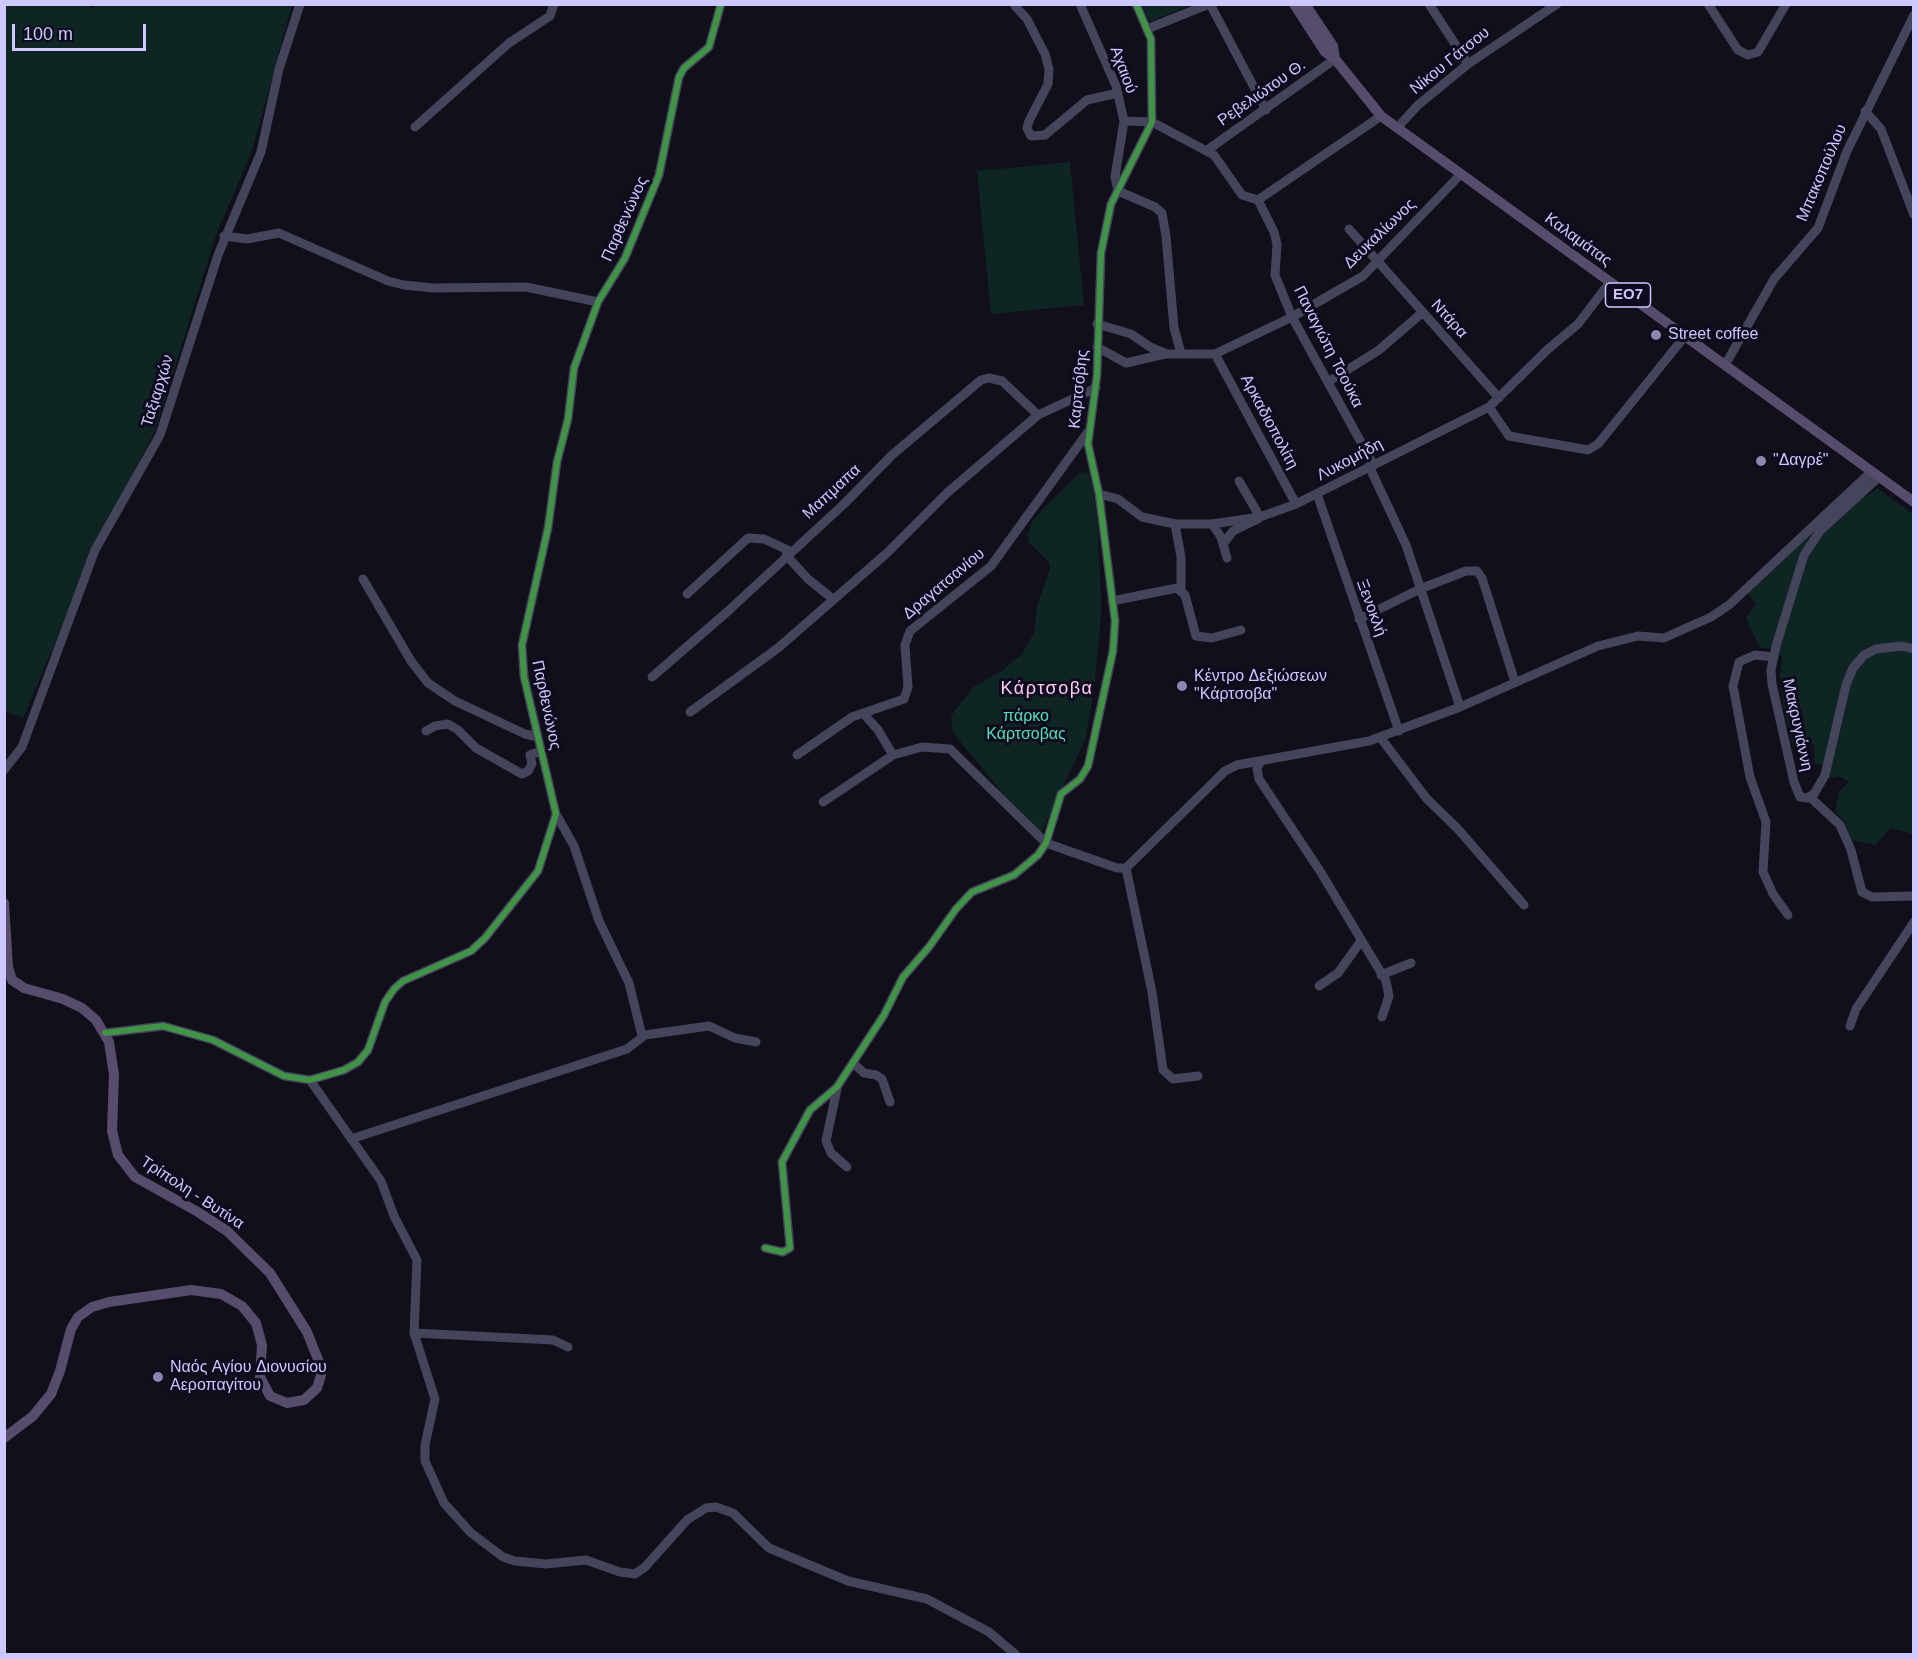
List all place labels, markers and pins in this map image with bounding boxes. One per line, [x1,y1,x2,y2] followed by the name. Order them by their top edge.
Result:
[1668,325,1758,345] place label: Street coffee
[1649,328,1663,342] marker: Street coffee
[1773,451,1829,471] place label: "Δαγρέ"
[1754,454,1768,468] marker: "Δαγρέ"
[1194,667,1327,705] place label: Κέντρο Δεξιώσεων "Κάρτσοβα"
[1175,679,1189,693] marker: Κέντρο Δεξιώσεων "Κάρτσοβα"
[170,1358,327,1396] place label: Ναός Αγίου Διονυσίου Αεροπαγίτου
[151,1370,165,1384] marker: Ναός Αγίου Διονυσίου Αεροπαγίτου

